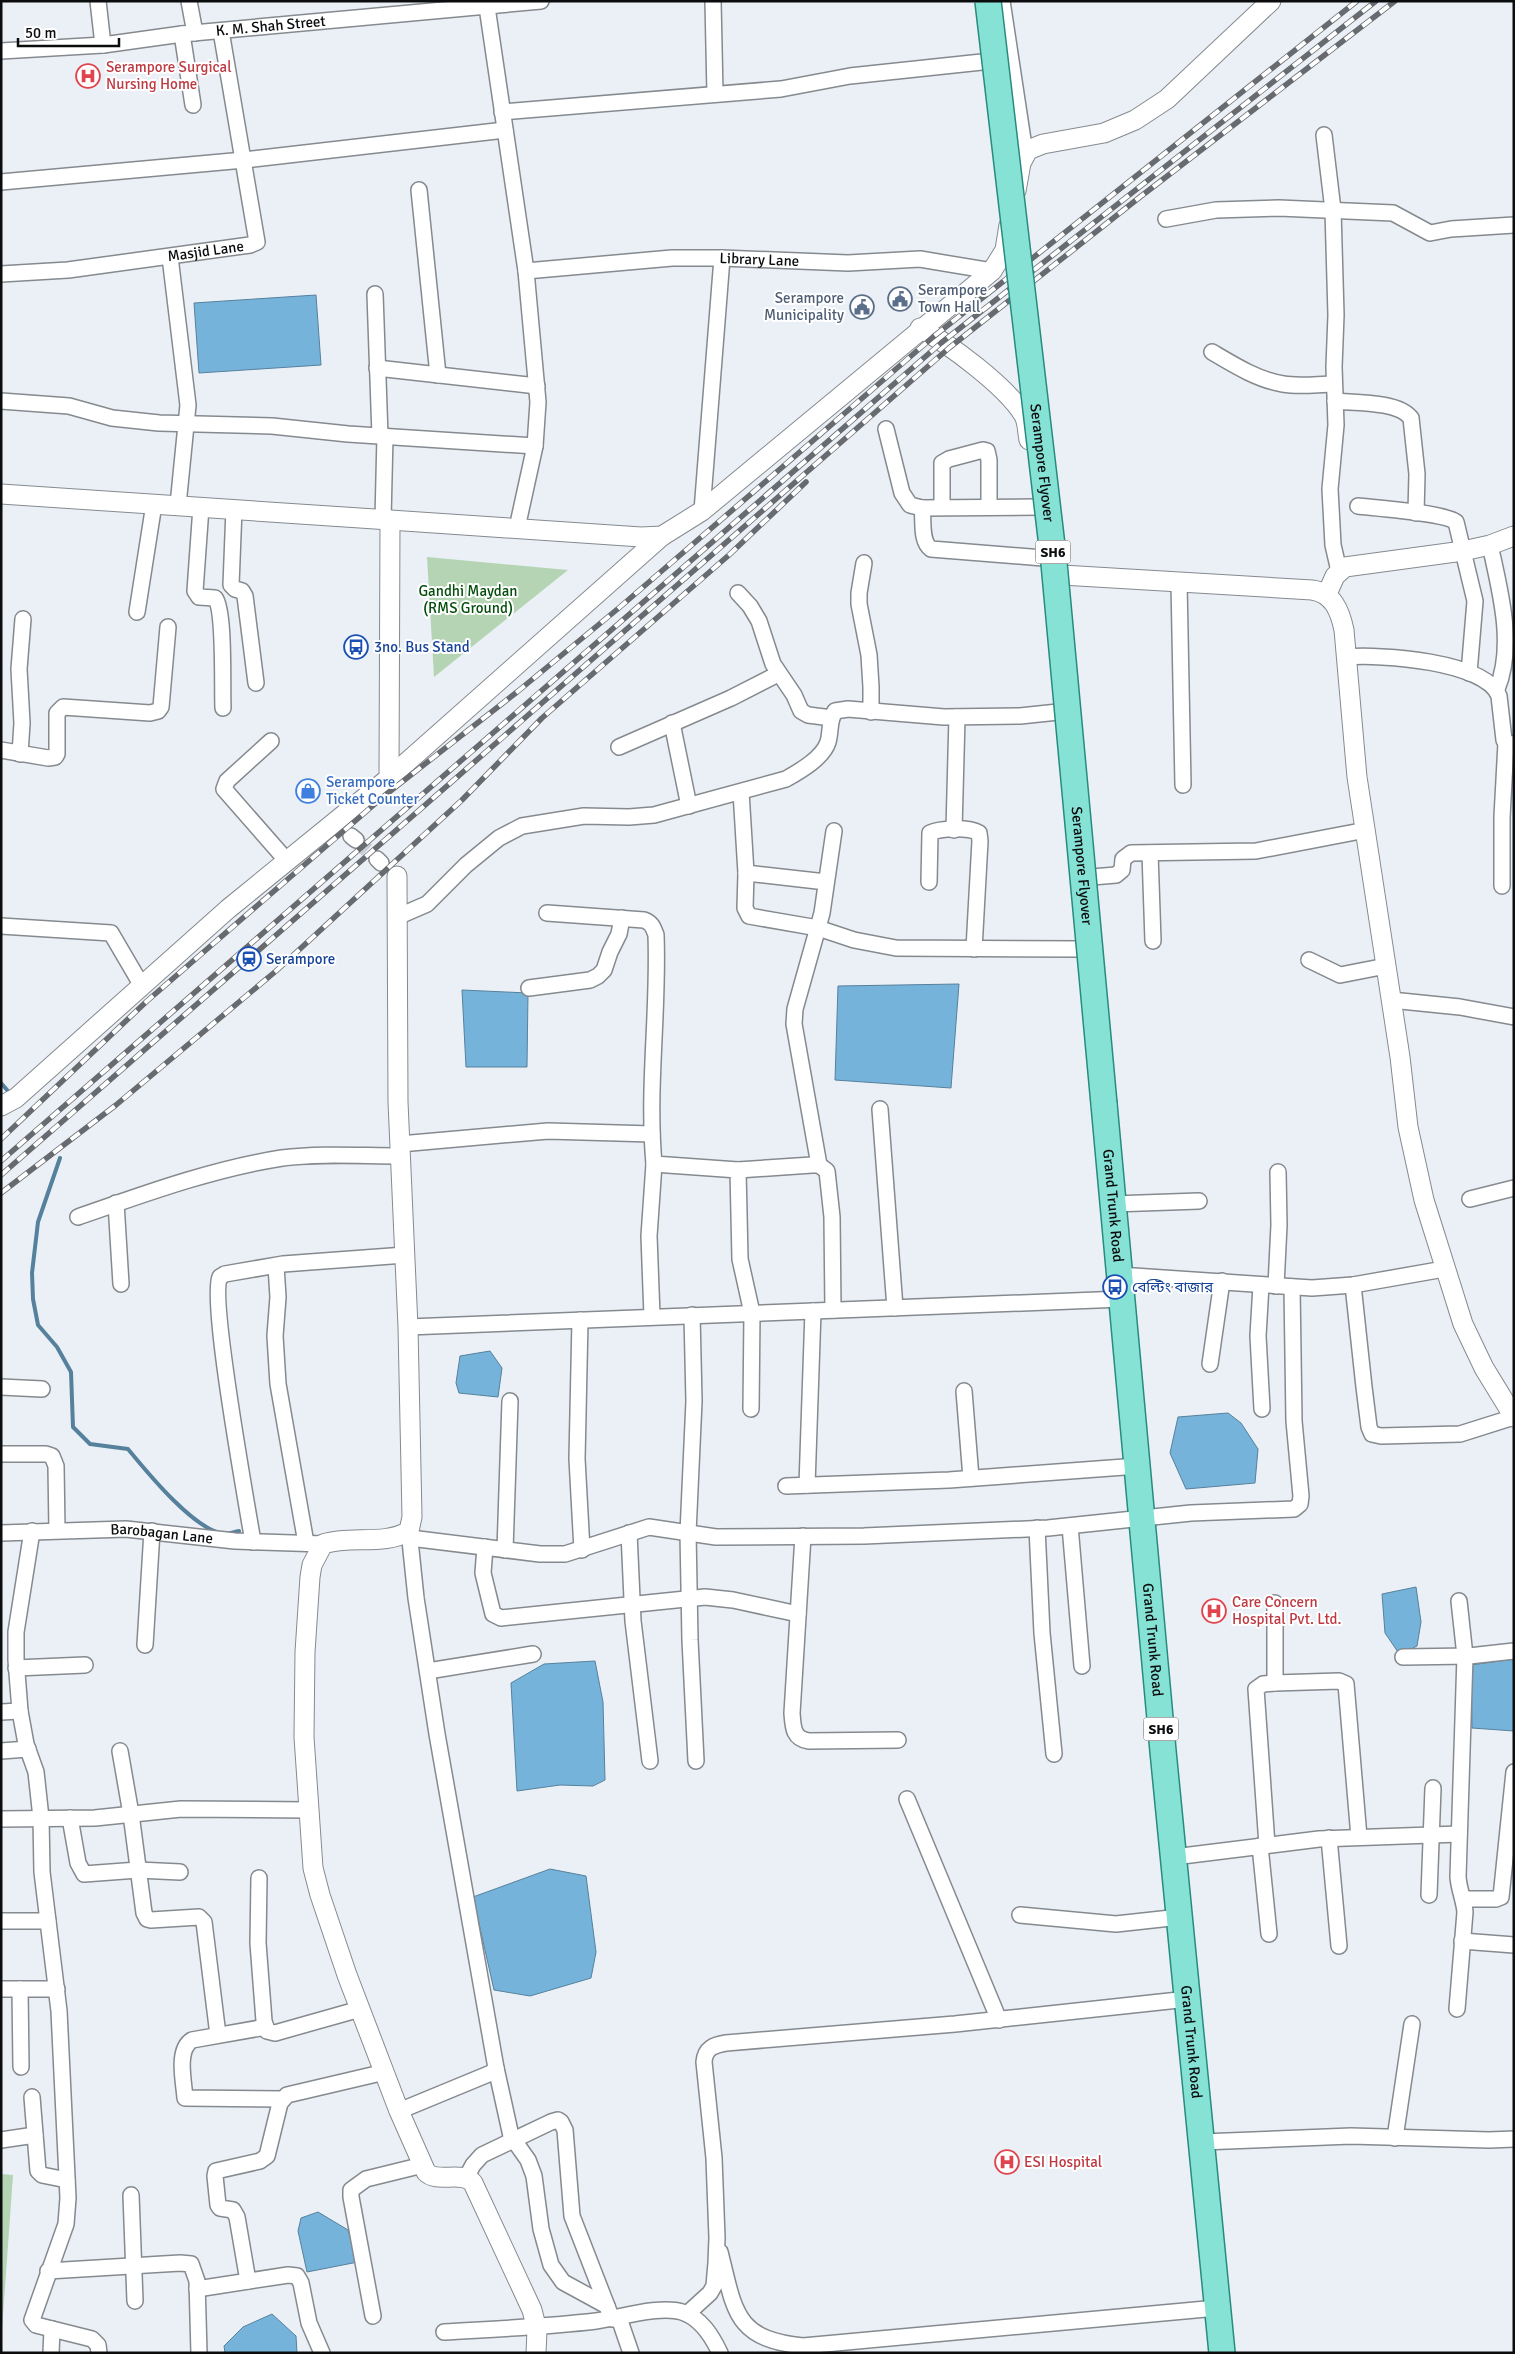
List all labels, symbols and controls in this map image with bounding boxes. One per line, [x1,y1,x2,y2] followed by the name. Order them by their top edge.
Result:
[215,12,326,40] street label: K. M. Shah Street
[18,15,119,47] scale bar
[25,24,56,42] text: 50 m
[106,58,232,93] place label: Serampore Surgical Nursing Home
[75,63,101,89] hospital icon: Serampore Surgical Nursing Home
[166,237,245,265] street label: Masjid Lane
[719,249,800,270] street label: Library Lane
[918,281,987,316] place label: Serampore Town Hall
[887,286,913,312] public building icon: Serampore Town Hall
[764,289,844,324] place label: Serampore Municipality
[849,294,875,320] public building icon: Serampore Municipality
[1026,403,1058,523] street label: Serampore Flyover
[1036,540,1070,564] road number: SH6
[418,582,518,617] park label: Gandhi Maydan (RMS Ground)
[343,634,369,660] bus stop icon: 3no. Bus Stand
[374,638,470,656] place label: 3no. Bus Stand
[326,773,420,808] place label: Serampore Ticket Counter
[295,778,321,804] shop icon: Serampore Ticket Counter
[1068,806,1096,926] street label: Serampore Flyover
[236,946,262,972] station icon: Serampore
[266,950,335,968] place label: Serampore
[1099,1148,1127,1263] street label: Grand Trunk Road
[1102,1274,1128,1300] bus stop icon: বেল্টিং বাজার
[1132,1278,1214,1296] place label: বেল্টিং বাজার
[110,1520,214,1548] street label: Barobagan Lane
[1139,1582,1167,1697] street label: Grand Trunk Road
[1232,1593,1342,1628] place label: Care Concern Hospital Pvt. Ltd.
[1201,1598,1227,1624] hospital icon: Care Concern Hospital Pvt. Ltd.
[1144,1718,1178,1740] road number: SH6
[1177,1984,1206,2099] street label: Grand Trunk Road
[994,2149,1020,2175] hospital icon: ESI Hospital
[1024,2153,1102,2171] place label: ESI Hospital

